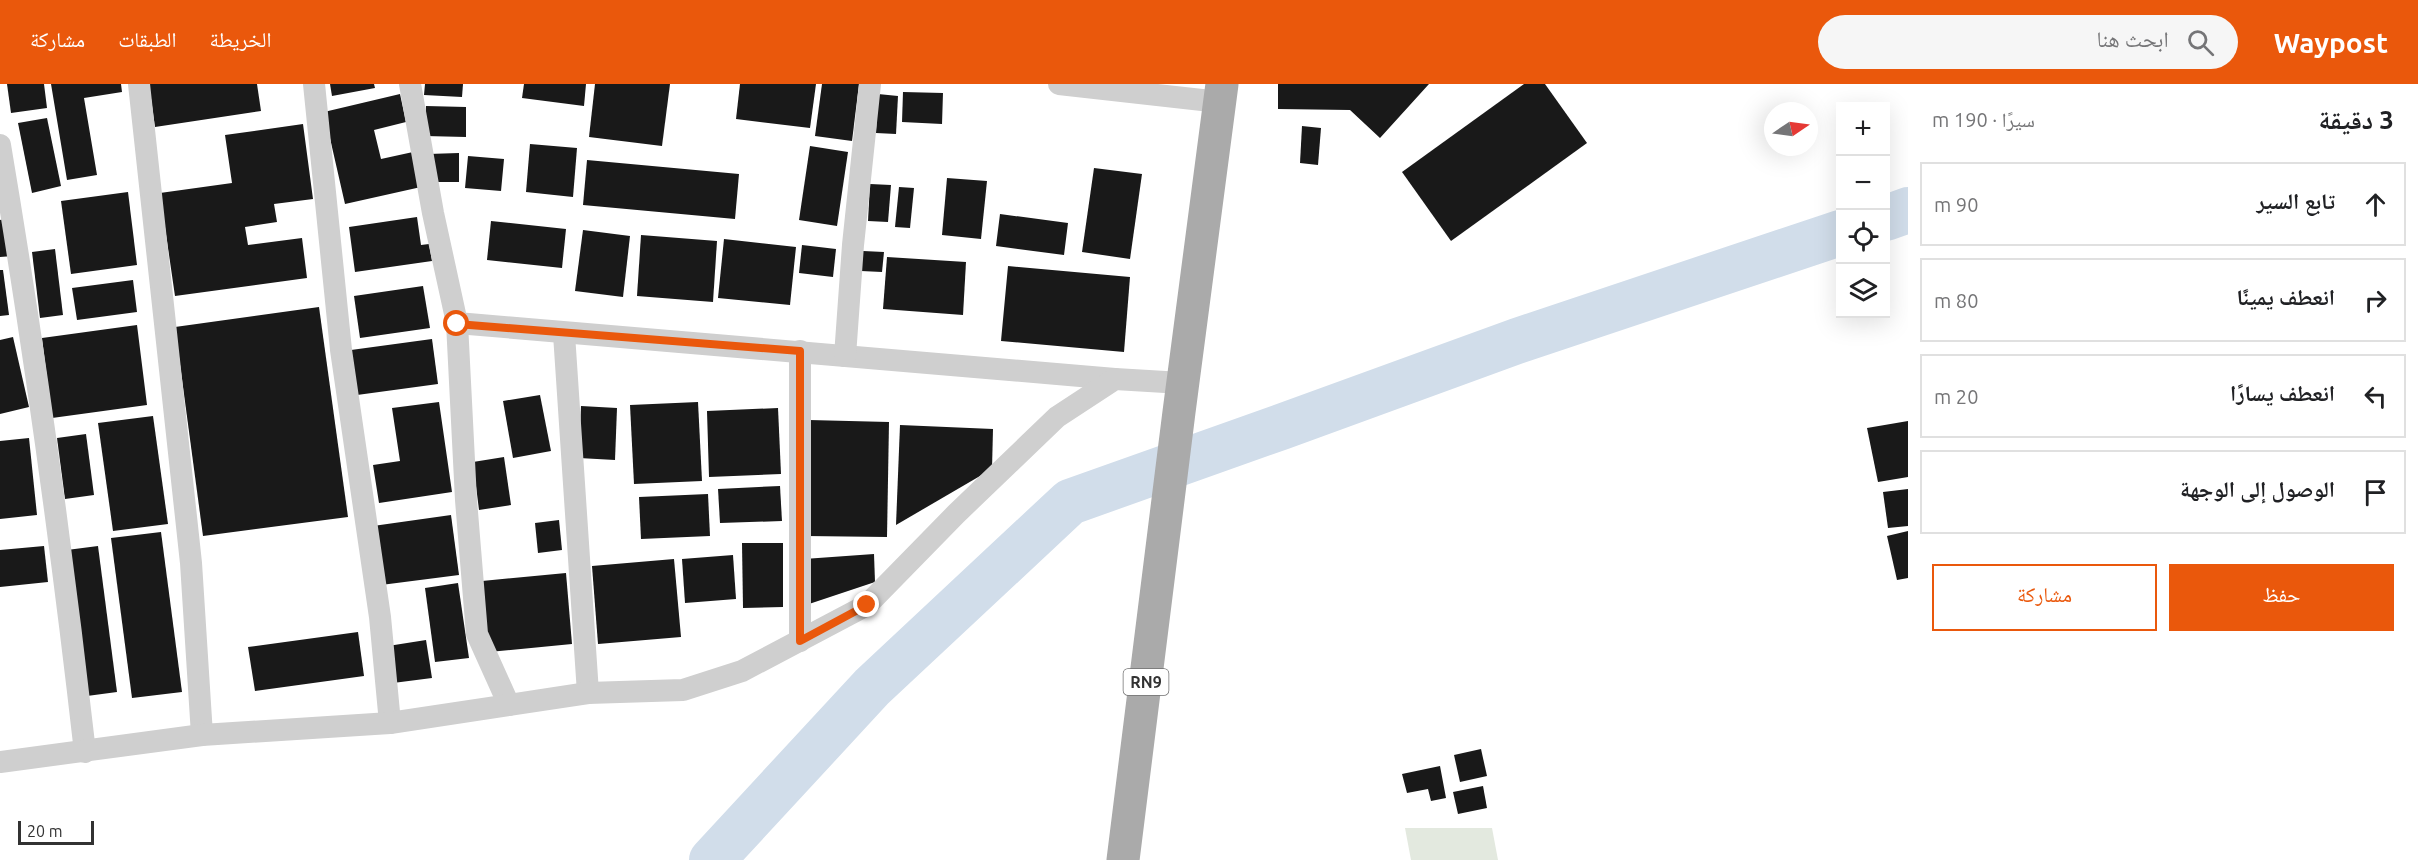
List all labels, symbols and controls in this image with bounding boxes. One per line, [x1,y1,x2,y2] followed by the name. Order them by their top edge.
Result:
[1818,15,2238,69] search box
[2097,26,2169,51] text: ابحث هنا
[2184,26,2217,59] icon: search
[30,27,85,51] text: مشاركة
[118,27,177,51] text: الطبقات
[210,27,271,51] text: الخريطة
[2274,27,2388,58] text: Waypost
[1764,102,1818,156] north arrow
[1836,102,1890,318] map controls
[1836,102,1890,156] button: +
[2319,105,2394,134] text: 3 دقيقة
[1932,108,2035,131] text: سيرًا · 190 m
[1836,156,1890,210] button: −
[2256,188,2335,213] text: تابع السير
[2359,188,2392,221] icon: ahead
[1934,193,1978,216] text: 90 m
[1836,210,1890,264] button: locate
[1836,264,1890,318] button: layers
[2236,284,2335,309] text: انعطف يمينًا
[2359,284,2392,317] icon: right
[1934,289,1978,312] text: 80 m
[443,310,469,336] route start
[2230,380,2335,405] text: انعطف يسارًا
[2359,380,2392,413] icon: left
[1934,385,1978,408] text: 20 m
[2180,476,2335,501] text: الوصول إلى الوجهة
[2359,476,2392,509] icon: arrive
[1932,564,2157,631] button: مشاركة
[2169,564,2394,631] button: حفظ
[853,591,879,617] route end
[1124,669,1168,695] road number: RN9
[18,818,94,846] scale bar
[27,822,63,840] text: 20 m

